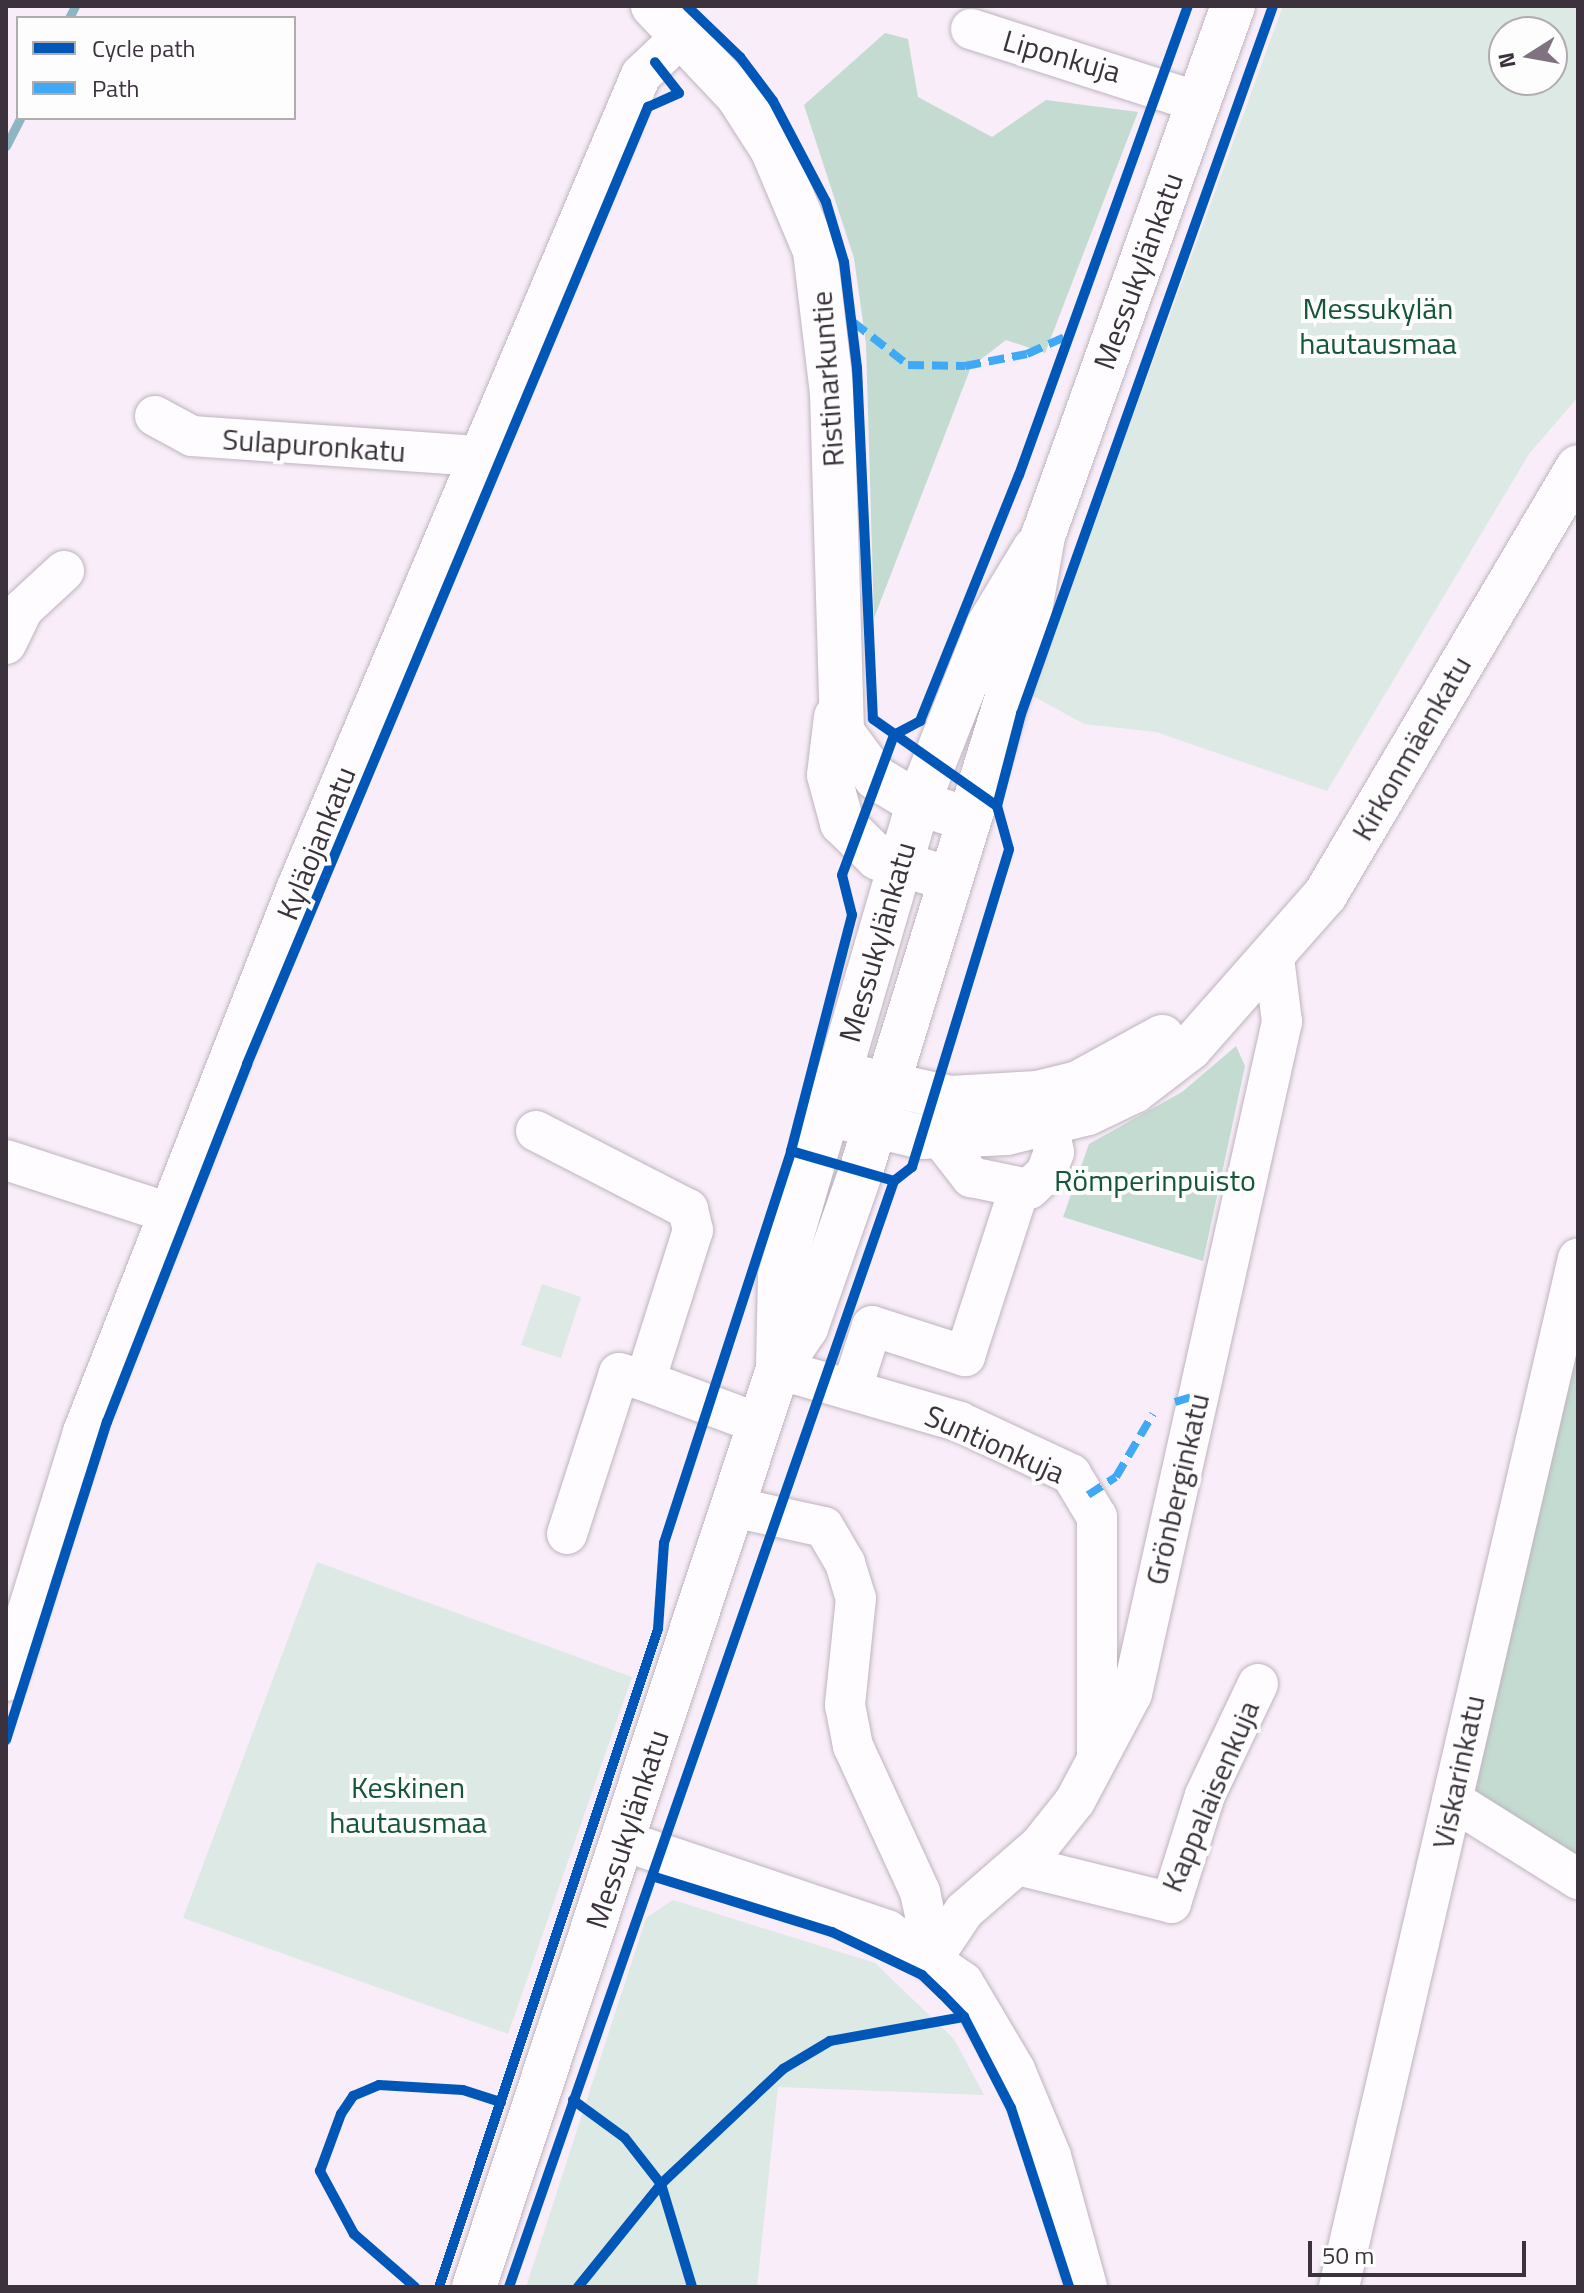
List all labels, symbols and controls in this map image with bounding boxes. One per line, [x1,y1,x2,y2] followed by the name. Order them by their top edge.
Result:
[16,16,296,120] legend
[1488,16,1568,96] north arrow
[999,22,1125,90] street label: Liponkuja
[92,30,195,66] text: Cycle path
[1488,49,1525,71] text: N
[92,70,139,106] text: Path
[1086,168,1190,374] street label: Messukylänkatu
[803,290,851,468] street label: Ristinarkuntie
[1299,290,1457,360] park label: Messukylän hautausmaa
[221,421,407,469] street label: Sulapuronkatu
[1344,649,1478,847] street label: Kirkonmäenkatu
[269,761,363,925] street label: Kyläojankatu
[831,838,923,1046] street label: Messukylänkatu
[1054,1162,1256,1198] park label: Römperinpuisto
[1137,1390,1217,1588] street label: Grönberginkatu
[920,1397,1070,1491] street label: Suntionkuja
[1424,1692,1492,1852] street label: Viskarinkatu
[1154,1695,1266,1897] street label: Kappalaisenkuja
[578,1725,676,1933] street label: Messukylänkatu
[329,1769,487,1840] park label: Keskinen hautausmaa
[1312,2225,1530,2275] scale bar
[1322,2237,1374,2273] text: 50 m

